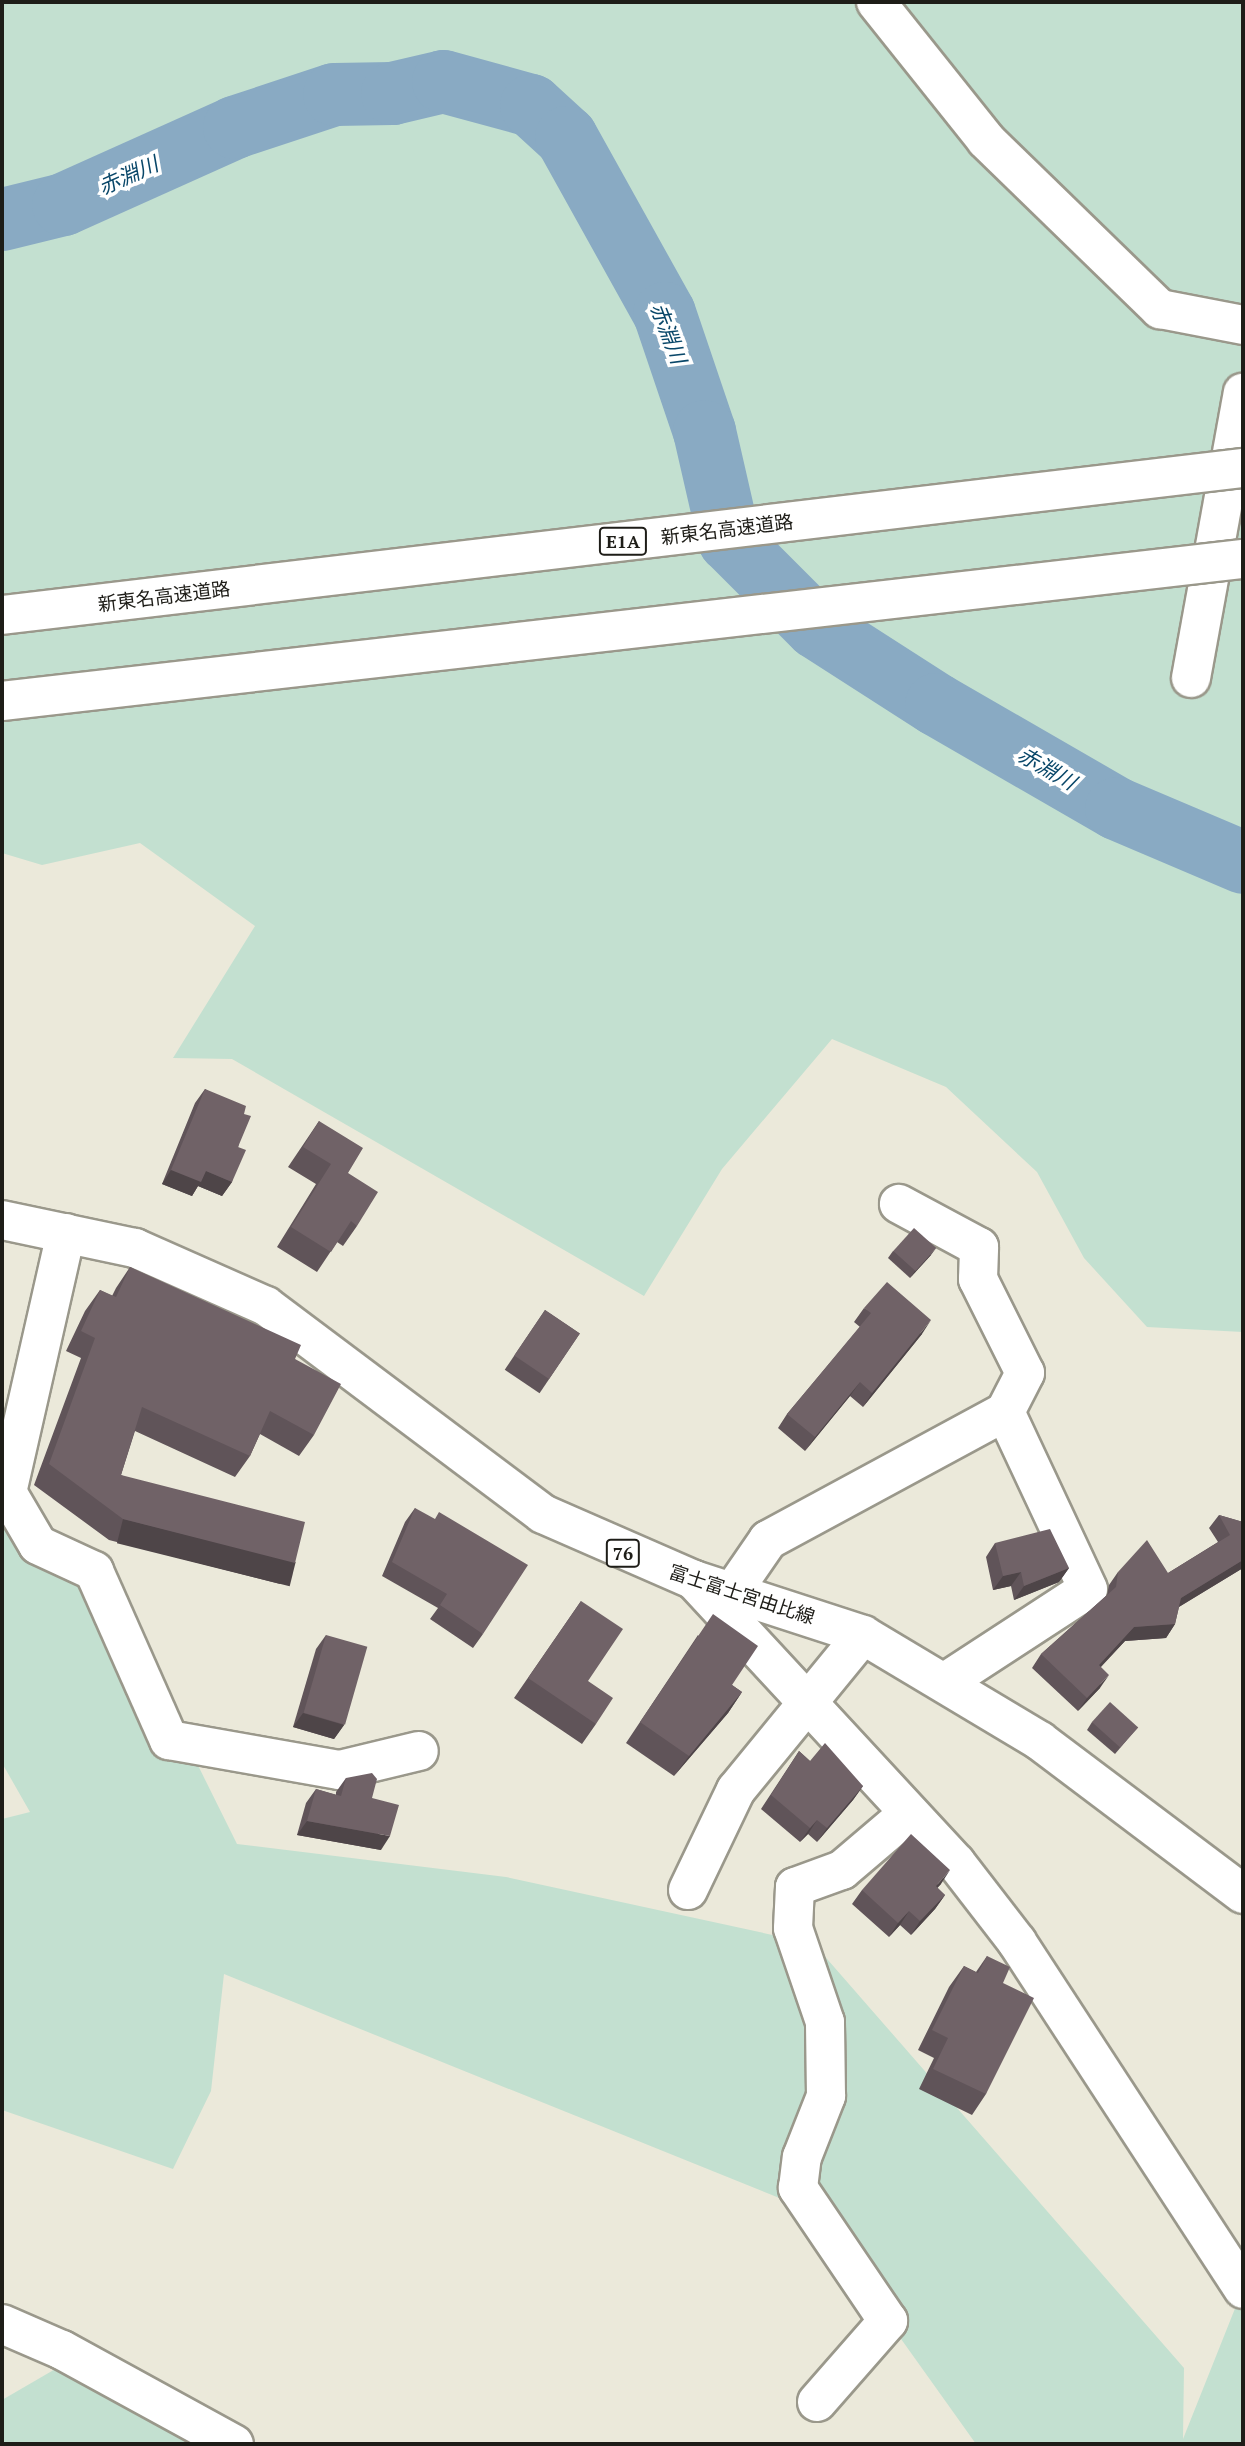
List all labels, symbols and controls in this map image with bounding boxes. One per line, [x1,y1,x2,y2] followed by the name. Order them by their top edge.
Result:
[94,151,162,199] water label: 赤淵川
[646,299,692,367] water label: 赤淵川
[660,510,794,548] street label: 新東名高速道路
[598,526,648,556] road number: E1A
[97,577,231,615] street label: 新東名高速道路
[1013,741,1081,795] water label: 赤淵川
[606,1538,640,1568] road number: 76
[666,1560,818,1628] street label: 富士富士宮由比線

